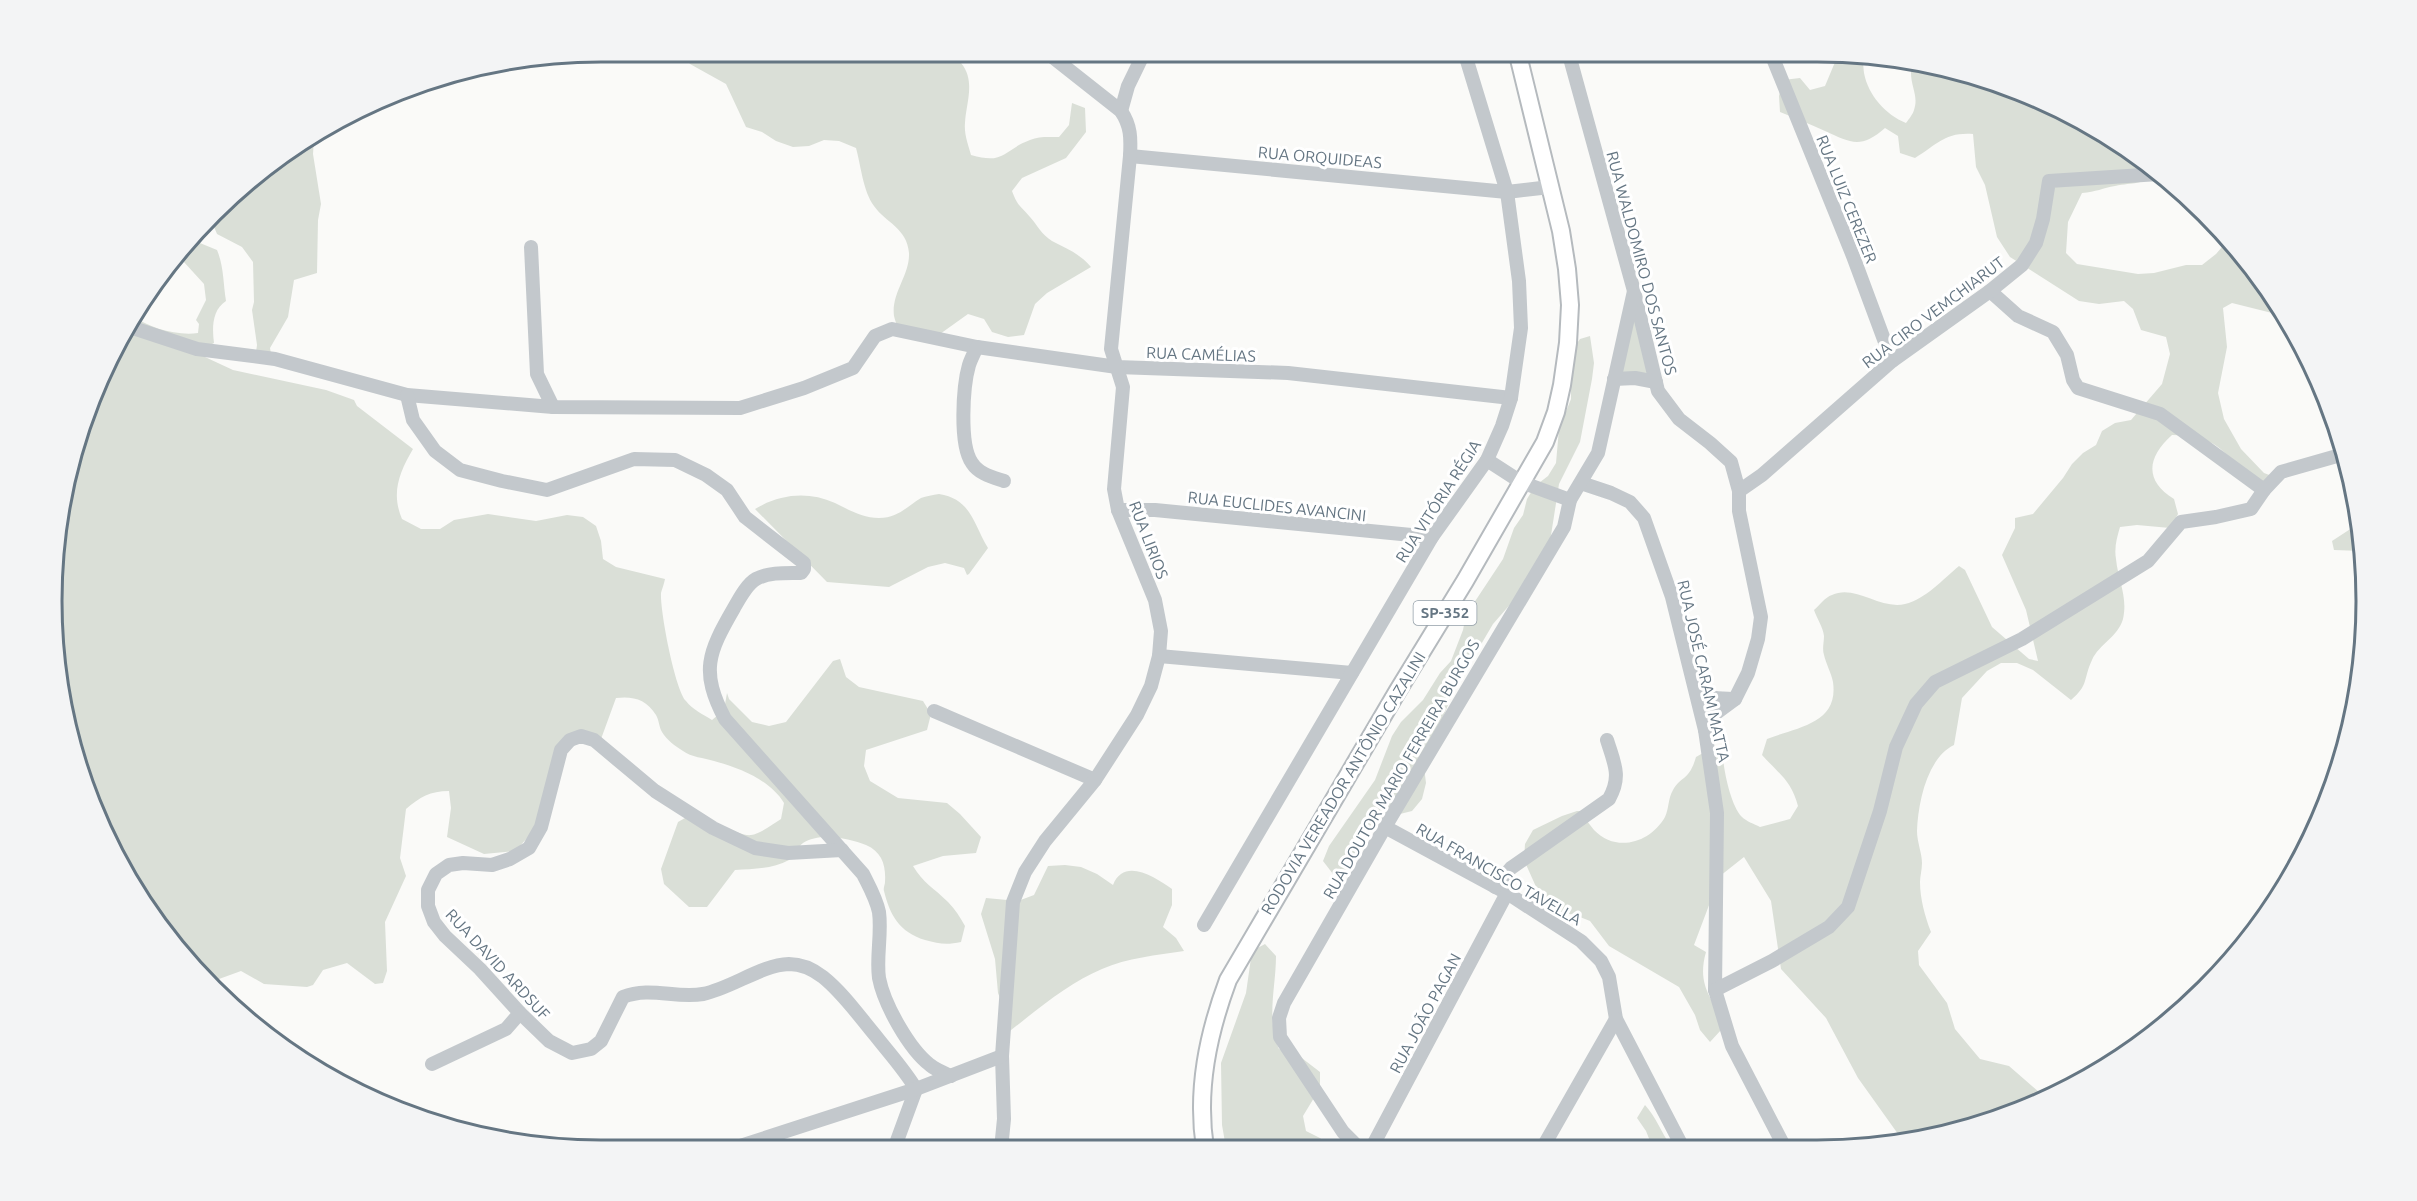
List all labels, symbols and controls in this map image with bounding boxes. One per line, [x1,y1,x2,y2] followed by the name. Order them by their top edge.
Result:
[1813,132,1881,266] street label: RUA LUIZ CEREZER
[1257,143,1383,171] street label: RUA ORQUIDEAS
[1603,149,1681,377] street label: RUA WALDOMIRO DOS SANTOS
[1858,253,2008,371] street label: RUA CIRO VEMCHIARUT
[1146,341,1256,365] street label: RUA CAMÉLIAS
[1390,435,1485,566] street label: RUA VITÓRIA RÉGIA
[1187,488,1367,524] street label: RUA EUCLIDES AVANCINI
[1126,498,1172,582] street label: RUA LIRIOS
[1674,578,1736,764] street label: RUA JOSÉ CARAM MATTA
[1414,601,1476,625] road number: SP-352
[1319,636,1483,902] street label: RUA DOUTOR MARIO FERREIRA BURGOS
[1256,648,1429,918] street label: RODOVIA VEREADOR ANTÔNIO CAZALINI
[1413,819,1585,929] street label: RUA FRANCISCO TAVELLA
[442,905,554,1023] street label: RUA DAVID ARDSUF
[1385,950,1464,1076] street label: RUA JOÃO PAGAN

